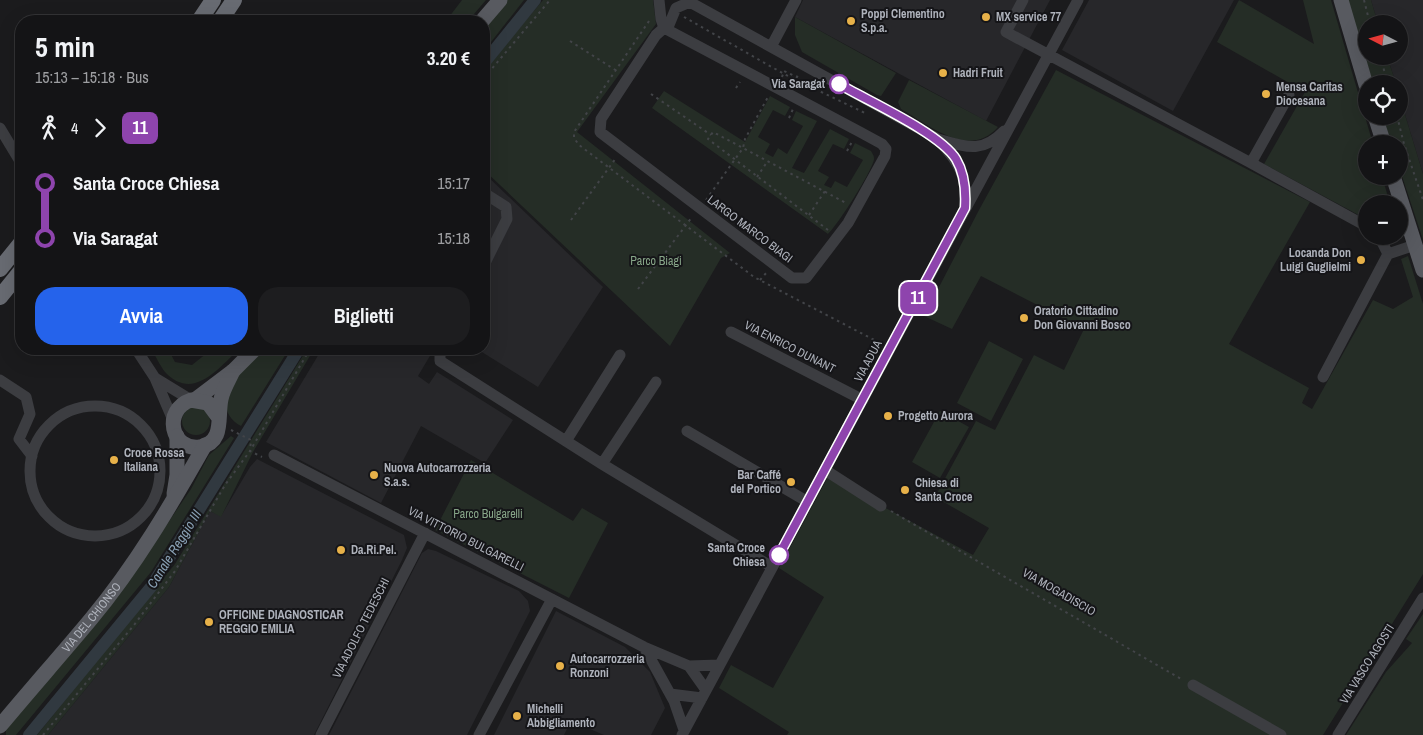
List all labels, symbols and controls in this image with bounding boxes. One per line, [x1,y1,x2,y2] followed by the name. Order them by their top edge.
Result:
[861,6,945,36] place label: Poppi Clementino S.p.a.
[996,9,1062,25] place label: MX service 77
[980,11,992,23] marker: MX service 77
[845,15,857,27] marker: Poppi Clementino S.p.a.
[1358,15,1408,65] north arrow
[1358,15,1408,245] map controls
[35,28,95,66] text: 5 min
[427,45,470,71] text: 3.20 €
[953,65,1003,81] place label: Hadri Fruit
[35,66,149,88] text: 15:13 – 15:18 · Bus
[937,67,949,79] marker: Hadri Fruit
[829,74,849,94] marker: Via Saragat
[1358,75,1408,125] button: locate
[772,76,826,92] place label: Via Saragat
[1276,79,1343,109] place label: Mensa Caritas Diocesana
[1260,88,1272,100] marker: Mensa Caritas Diocesana
[35,114,63,142] icon: walk
[86,114,114,142] icon: forward
[132,115,148,140] text: 11
[71,117,78,139] text: 4
[1358,135,1408,185] button: +
[73,170,219,196] text: Santa Croce Chiesa
[437,172,470,194] text: 15:17
[704,192,796,266] street label: LARGO MARCO BIAGI
[1358,195,1408,245] button: −
[73,225,158,251] text: Via Saragat
[437,227,470,249] text: 15:18
[1280,245,1351,275] place label: Locanda Don Luigi Guglielmi
[630,253,682,269] park label: Parco Biagi
[1355,254,1367,266] marker: Locanda Don Luigi Guglielmi
[896,282,940,314] line badge: 11
[910,285,926,310] text: 11
[35,287,248,345] button: Avvia
[258,287,470,345] button: Biglietti
[1034,303,1131,333] place label: Oratorio Cittadino Don Giovanni Bosco
[1018,312,1030,324] marker: Oratorio Cittadino Don Giovanni Bosco
[742,317,838,377] street label: VIA ENRICO DUNANT
[850,337,886,385] street label: VIA ADUA
[898,408,974,424] place label: Progetto Aurora
[882,410,894,422] marker: Progetto Aurora
[124,445,185,475] place label: Croce Rossa Italiana
[108,454,120,466] marker: Croce Rossa Italiana
[384,460,491,490] place label: Nuova Autocarrozzeria S.a.s.
[730,467,782,497] place label: Bar Caffé del Portico
[368,469,380,481] marker: Nuova Autocarrozzeria S.a.s.
[915,475,973,505] place label: Chiesa di Santa Croce
[785,476,797,488] marker: Bar Caffé del Portico
[899,484,911,496] marker: Chiesa di Santa Croce
[405,503,527,575] street label: VIA VITTORIO BULGARELLI
[143,506,206,592] water label: Canale Reggio III
[453,506,523,522] park label: Parco Bulgarelli
[708,540,766,570] place label: Santa Croce Chiesa
[351,542,397,558] place label: Da.Ri.Pel.
[335,544,347,556] marker: Da.Ri.Pel.
[769,545,789,565] marker: Santa Croce Chiesa
[1019,565,1099,620] street label: VIA MOGADISCIO
[329,575,393,681] street label: VIA ADOLFO TEDESCHI
[58,579,125,656] street label: VIA DEL CHIONSO
[219,607,344,637] place label: OFFICINE DIAGNOSTICAR REGGIO EMILIA
[203,616,215,628] marker: OFFICINE DIAGNOSTICAR REGGIO EMILIA
[1336,621,1398,707] street label: VIA VASCO AGOSTI
[570,651,645,681] place label: Autocarrozzeria Ronzoni
[554,660,566,672] marker: Autocarrozzeria Ronzoni
[527,701,595,731] place label: Michelli Abbigliamento
[511,710,523,722] marker: Michelli Abbigliamento

